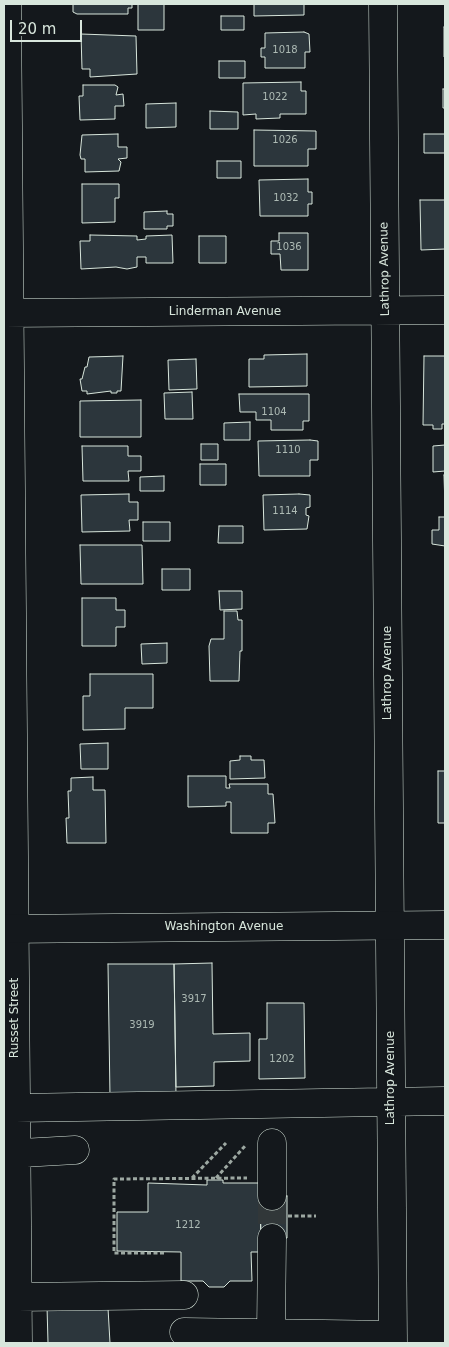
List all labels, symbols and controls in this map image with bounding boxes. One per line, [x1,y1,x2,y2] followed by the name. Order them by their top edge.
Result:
[12,10,85,42] scale bar
[18,20,56,38] text: 20 m
[272,44,298,56] house number: 1018
[262,91,288,103] house number: 1022
[272,134,298,146] house number: 1026
[273,192,299,204] house number: 1032
[377,222,393,316] street label: Lathrop Avenue
[276,241,302,253] house number: 1036
[169,305,281,319] street label: Linderman Avenue
[261,406,287,418] house number: 1104
[275,444,301,456] house number: 1110
[272,505,298,517] house number: 1114
[381,626,395,720] street label: Lathrop Avenue
[165,920,283,934] street label: Washington Avenue
[8,978,22,1058] street label: Russet Street
[181,993,207,1005] house number: 3917
[129,1019,155,1031] house number: 3919
[384,1031,398,1125] street label: Lathrop Avenue
[269,1053,295,1065] house number: 1202
[175,1219,201,1231] house number: 1212

